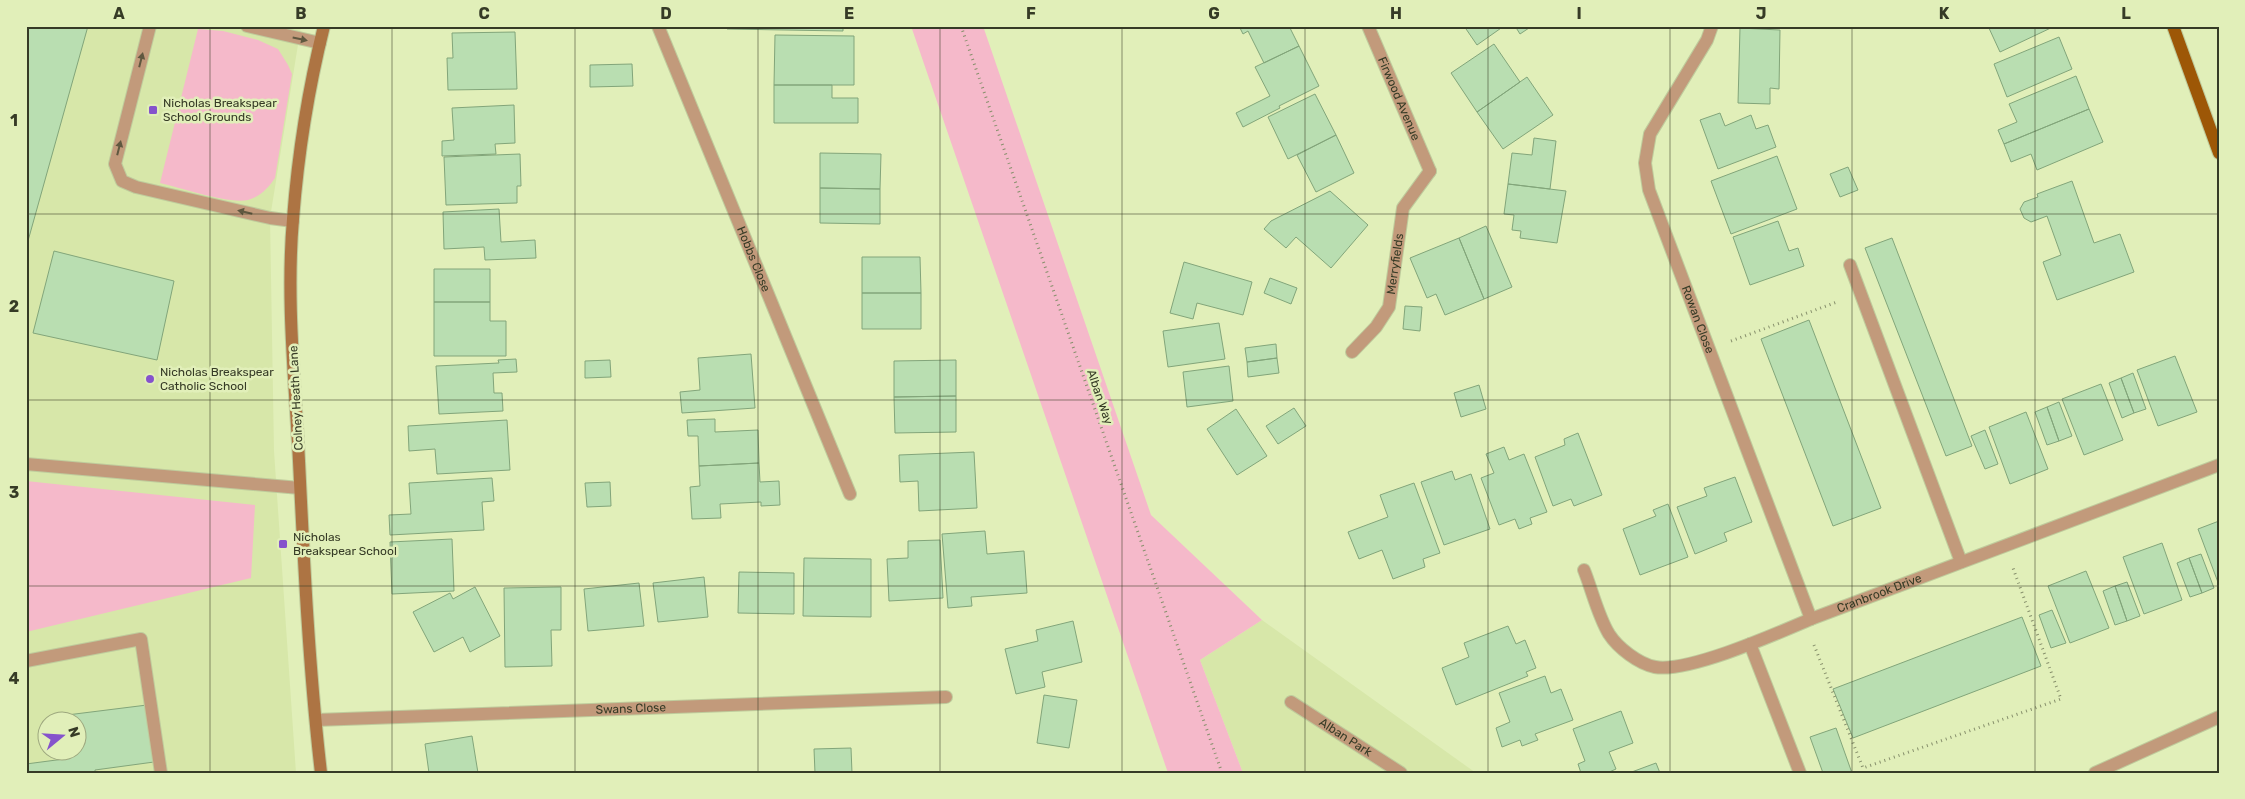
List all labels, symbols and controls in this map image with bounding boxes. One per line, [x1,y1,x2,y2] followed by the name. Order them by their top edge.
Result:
[113,4,125,23] text: A
[295,4,307,23] text: B
[478,4,490,23] text: C
[660,4,672,23] text: D
[844,4,854,23] text: E
[1026,4,1036,23] text: F
[1208,4,1220,23] text: G
[1390,4,1402,23] text: H
[1576,4,1582,23] text: I
[1756,4,1766,23] text: J
[1939,4,1950,23] text: K
[2121,4,2131,23] text: L
[293,35,308,43] one-way arrow
[137,52,145,67] one-way arrow
[1375,55,1423,143] street label: Firwood Avenue
[163,96,277,124] place label: Nicholas Breakspear School Grounds
[147,104,159,116] marker: Nicholas Breakspear School Grounds
[10,111,18,130] text: 1
[115,140,123,155] one-way arrow
[237,208,252,216] one-way arrow
[734,224,773,294] street label: Hobbs Close
[1384,232,1406,295] street label: Merryfields
[1679,284,1717,356] street label: Rowan Close
[9,297,19,316] text: 2
[286,345,306,451] street label: Colney Heath Lane
[160,365,274,393] place label: Nicholas Breakspear Catholic School
[1084,368,1116,427] street label: Alban Way
[144,373,156,385] marker: Nicholas Breakspear Catholic School
[9,483,19,502] text: 3
[293,530,397,558] place label: Nicholas Breakspear School
[277,538,289,550] marker: Nicholas Breakspear School
[1835,571,1924,616] street label: Cranbrook Drive
[9,669,20,688] text: 4
[595,700,667,717] street label: Swans Close
[38,712,88,762] north arrow
[1317,715,1375,760] street label: Alban Park
[64,725,84,740] text: N

